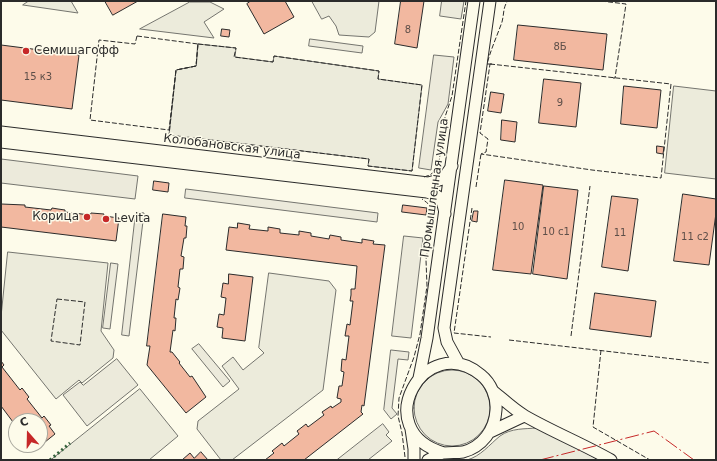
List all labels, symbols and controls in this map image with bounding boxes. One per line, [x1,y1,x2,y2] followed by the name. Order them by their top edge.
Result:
[405,24,411,36] house number: 8
[553,41,567,53] house number: 8Б
[34,44,119,58] place label: Семишагофф
[21,46,31,56] marker: Семишагофф
[24,71,52,83] house number: 15 к3
[557,97,563,109] house number: 9
[418,117,452,259] street label: Промышленная улица
[163,131,301,163] street label: Колобановская улица
[32,210,79,224] place label: Корица
[82,212,92,222] marker: Корица
[114,212,150,226] place label: Levita
[101,214,111,224] marker: Levita
[512,221,524,233] house number: 10
[542,226,570,238] house number: 10 с1
[614,227,626,239] house number: 11
[681,231,709,243] house number: 11 с2
[8,413,48,453] north arrow
[18,415,30,430] text: С

